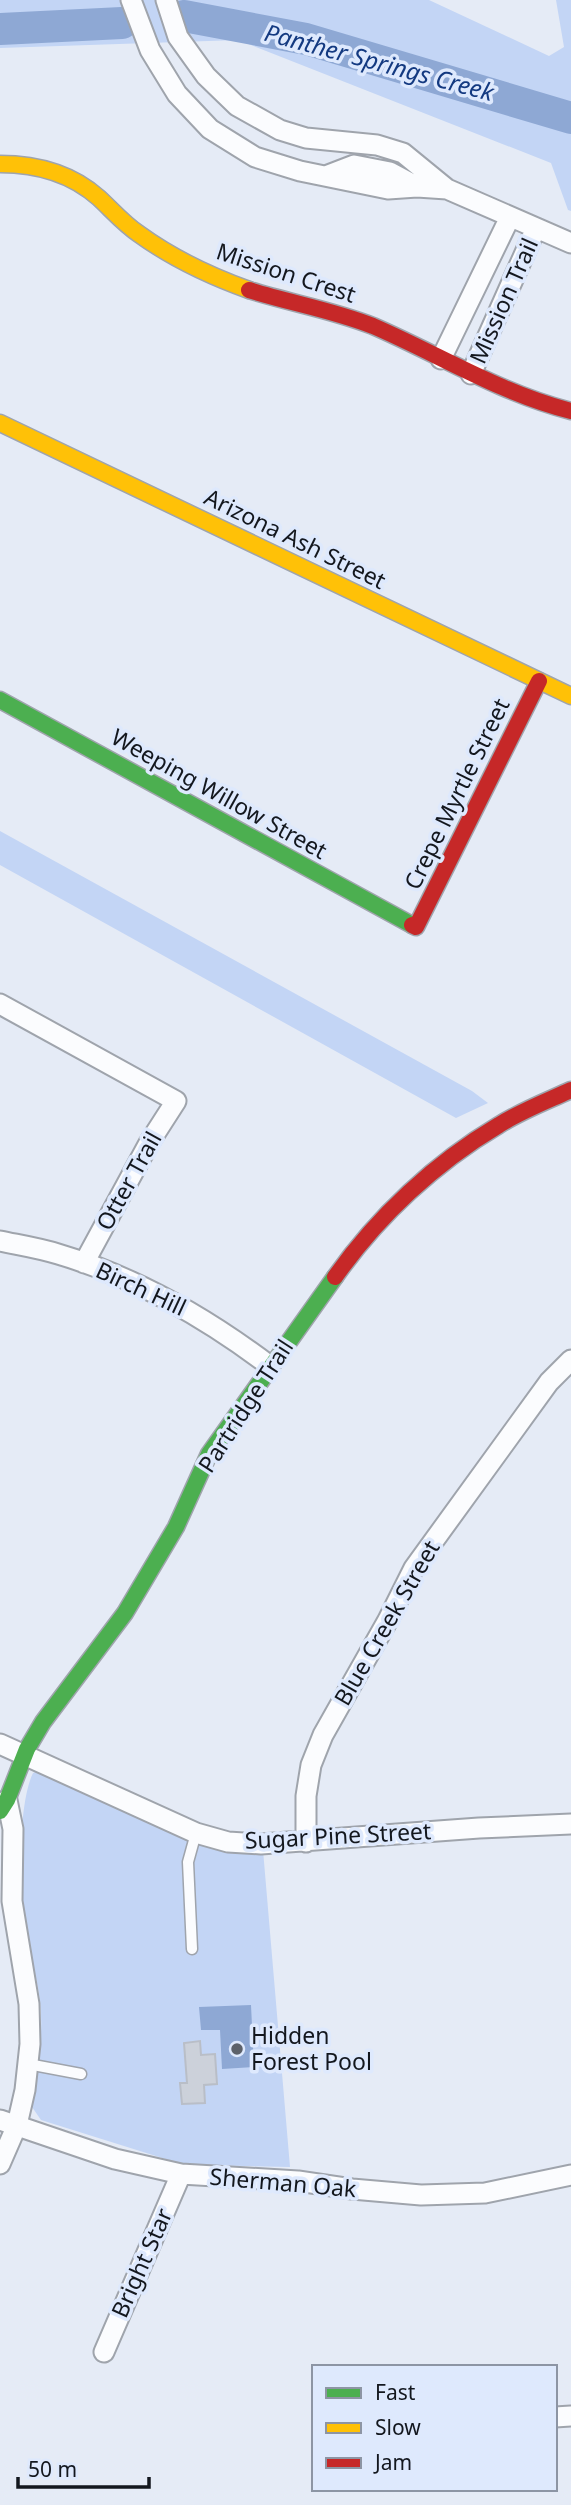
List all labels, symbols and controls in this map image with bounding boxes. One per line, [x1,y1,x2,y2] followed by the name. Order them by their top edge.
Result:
[261,15,499,108] water label: Panther Springs Creek
[461,233,545,368] street label: Mission Trail
[213,234,360,310] street label: Mission Crest
[199,480,391,596] street label: Arizona Ash Street
[396,693,516,895] street label: Crepe Myrtle Street
[106,720,333,866] street label: Weeping Willow Street
[88,1125,168,1236] street label: Otter Trail
[91,1253,192,1323] street label: Birch Hill
[190,1333,300,1478] street label: Partridge Trail
[326,1534,447,1711] street label: Blue Creek Street
[244,1814,432,1856] street label: Sugar Pine Street
[251,2019,372,2077] place label: Hidden Forest Pool
[229,2041,245,2057] marker: Hidden Forest Pool
[208,2160,358,2204] street label: Sherman Oak
[103,2202,180,2322] street label: Bright Star
[312,2365,557,2491] legend
[375,2378,416,2406] text: Fast
[375,2413,421,2441] text: Slow
[18,2446,149,2490] scale bar
[373,2448,412,2476] text: Jam
[28,2455,77,2483] text: 50 m

